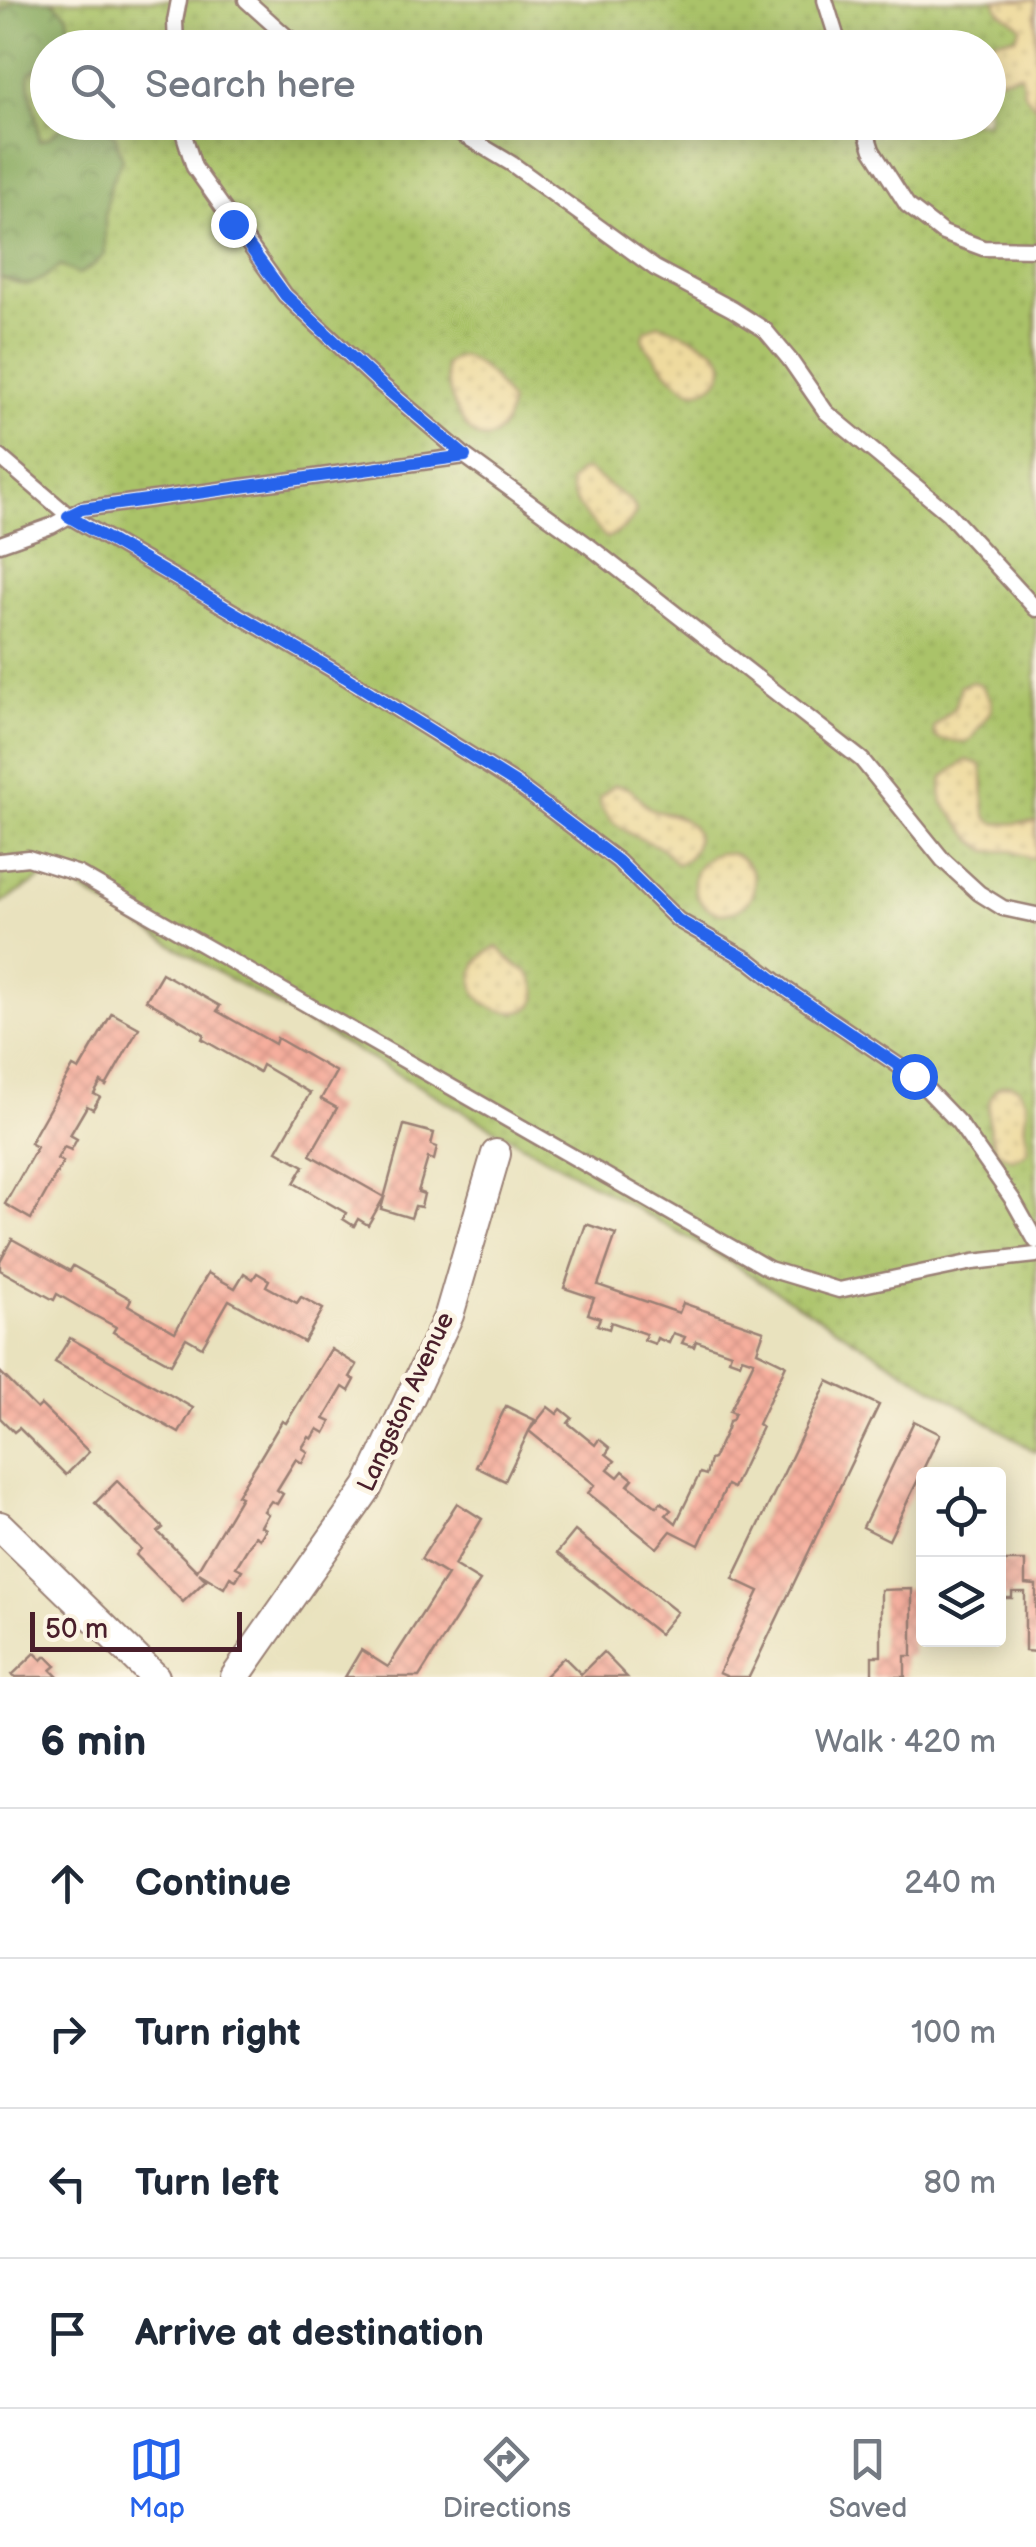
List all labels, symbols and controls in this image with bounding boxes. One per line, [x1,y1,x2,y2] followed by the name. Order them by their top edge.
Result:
[30,30,1006,140] search box
[65,58,120,113] icon: search
[145,63,356,108] text: Search here
[211,202,257,248] route end
[892,1054,938,1100] route start
[351,1307,461,1497] street label: Langston Avenue
[916,1467,1006,1647] map controls
[916,1467,1006,1557] button: locate
[916,1557,1006,1647] button: layers
[30,1607,242,1652] scale bar
[45,1613,108,1646] text: 50 m
[40,1717,146,1768] text: 6 min
[815,1723,996,1762] text: Walk · 420 m
[40,1856,95,1911] icon: ahead
[135,1861,291,1906] text: Continue
[904,1864,996,1903] text: 240 m
[40,2006,95,2061] icon: right
[135,2011,300,2056] text: Turn right
[911,2014,996,2053] text: 100 m
[40,2156,95,2211] icon: left
[135,2161,279,2206] text: Turn left
[923,2164,996,2203] text: 80 m
[40,2306,95,2361] icon: arrive
[135,2311,484,2356] text: Arrive at destination
[129,2432,185,2525] tab: Map
[442,2432,571,2525] tab: Directions
[829,2432,907,2525] tab: Saved

